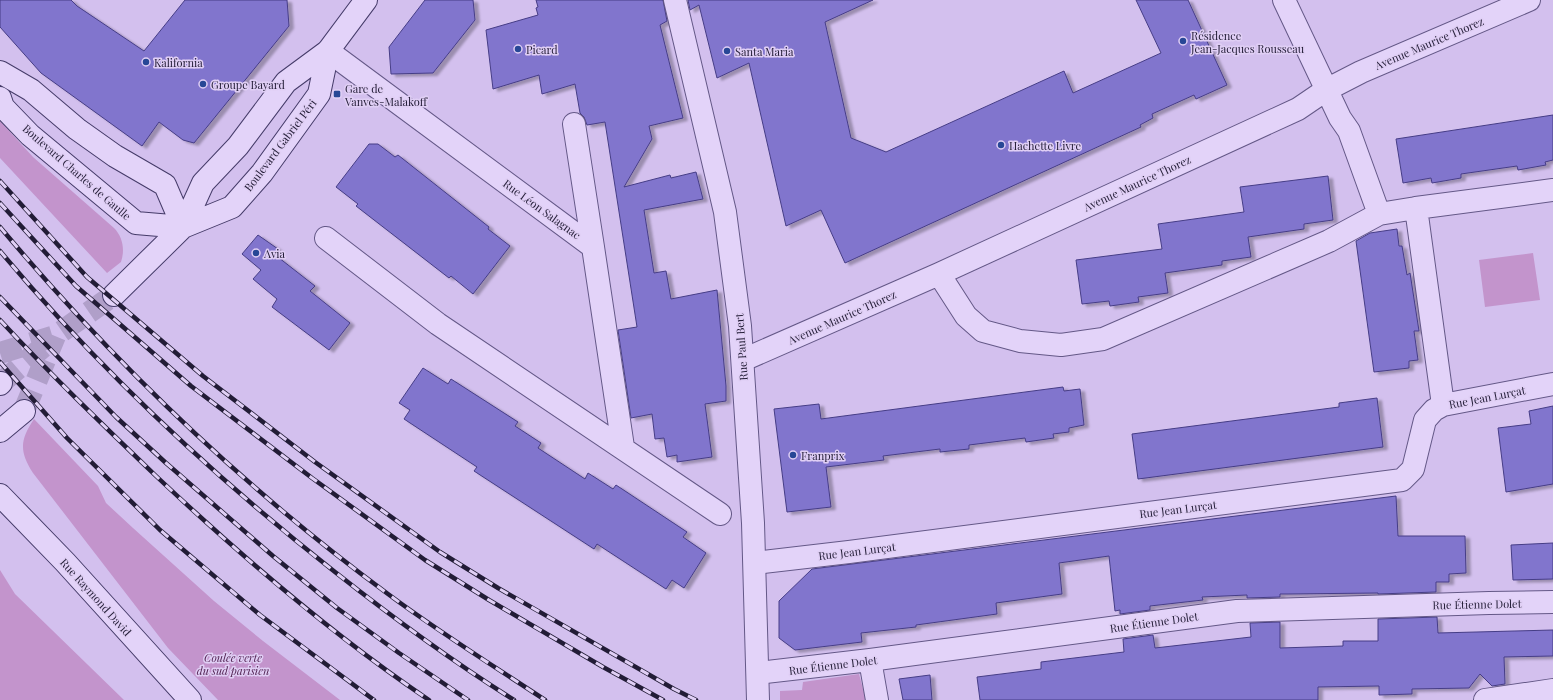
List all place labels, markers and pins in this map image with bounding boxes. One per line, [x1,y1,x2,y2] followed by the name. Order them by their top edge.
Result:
[1190,28,1305,56] place label: Résidence Jean-Jacques Rousseau
[1178,36,1188,46] marker: Résidence Jean-Jacques Rousseau
[526,42,558,57] place label: Picard
[513,44,523,54] marker: Picard
[735,44,794,59] place label: Santa Maria
[722,46,732,56] marker: Santa Maria
[154,55,203,70] place label: Kalifornia
[141,57,151,67] marker: Kalifornia
[211,77,285,92] place label: Groupe Bayard
[198,79,208,89] marker: Groupe Bayard
[344,81,428,109] place label: Gare de Vanves-Malakoff
[332,89,342,99] marker: Gare de Vanves-Malakoff
[1009,138,1082,153] place label: Hachette Livre
[996,140,1006,150] marker: Hachette Livre
[263,246,286,261] place label: Avia
[251,248,261,258] marker: Avia
[801,448,845,463] place label: Franprix
[788,450,798,460] marker: Franprix

